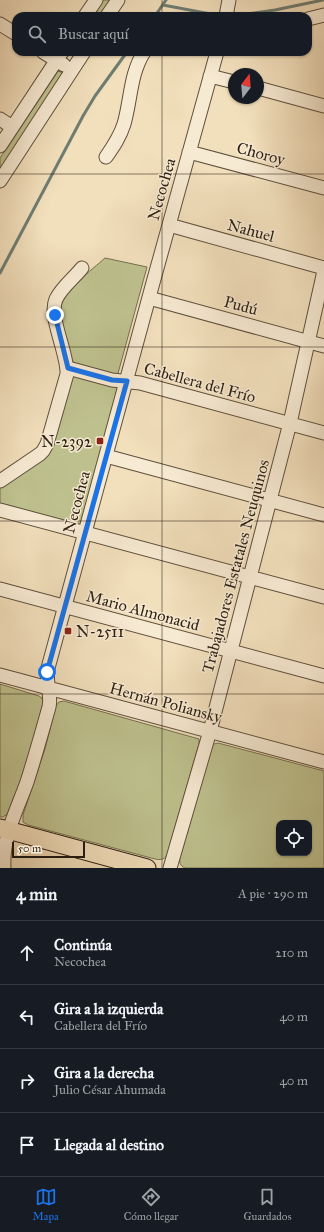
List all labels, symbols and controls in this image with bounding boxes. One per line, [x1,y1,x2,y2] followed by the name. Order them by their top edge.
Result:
[12,12,312,56] search box
[26,23,48,45] icon: search
[58,25,129,43] text: Buscar aquí
[228,68,264,104] north arrow
[235,138,288,169] street label: Choroy
[144,156,179,222] street label: Necochea
[225,215,277,246] street label: Nahuel
[222,292,260,319] street label: Pudú
[46,306,64,324] route end
[142,358,258,406] street label: Cabellera del Frío
[41,432,92,451] place label: N-2392
[95,436,105,446] marker: N-2392
[198,457,274,675] street label: Trabajadores Estatales Neuquinos
[59,469,94,535] street label: Necochea
[84,586,202,635] street label: Mario Almonacid
[76,622,124,641] place label: N-2511
[63,626,73,636] marker: N-2511
[38,663,56,681] route start
[108,678,225,727] street label: Hernán Poliansky
[276,820,312,856] map controls
[276,820,312,856] button: locate
[12,840,85,859] scale bar
[18,842,41,855] text: 50 m
[16,884,57,905] text: 4 min
[238,886,308,902] text: A pie · 290 m
[54,936,112,954] text: Continúa
[16,942,38,964] icon: ahead
[275,945,308,961] text: 210 m
[54,954,106,970] text: Necochea
[54,1000,163,1018] text: Gira a la izquierda
[16,1006,38,1028] icon: left
[279,1009,308,1025] text: 40 m
[54,1018,147,1034] text: Cabellera del Frío
[54,1064,154,1082] text: Gira a la derecha
[16,1070,38,1092] icon: right
[279,1073,308,1089] text: 40 m
[54,1082,166,1098] text: Julio César Ahumada
[16,1134,38,1156] icon: arrive
[54,1136,164,1154] text: Llegada al destino
[33,1186,59,1223] tab: Mapa
[124,1186,178,1223] tab: Cómo llegar
[243,1186,291,1223] tab: Guardados

